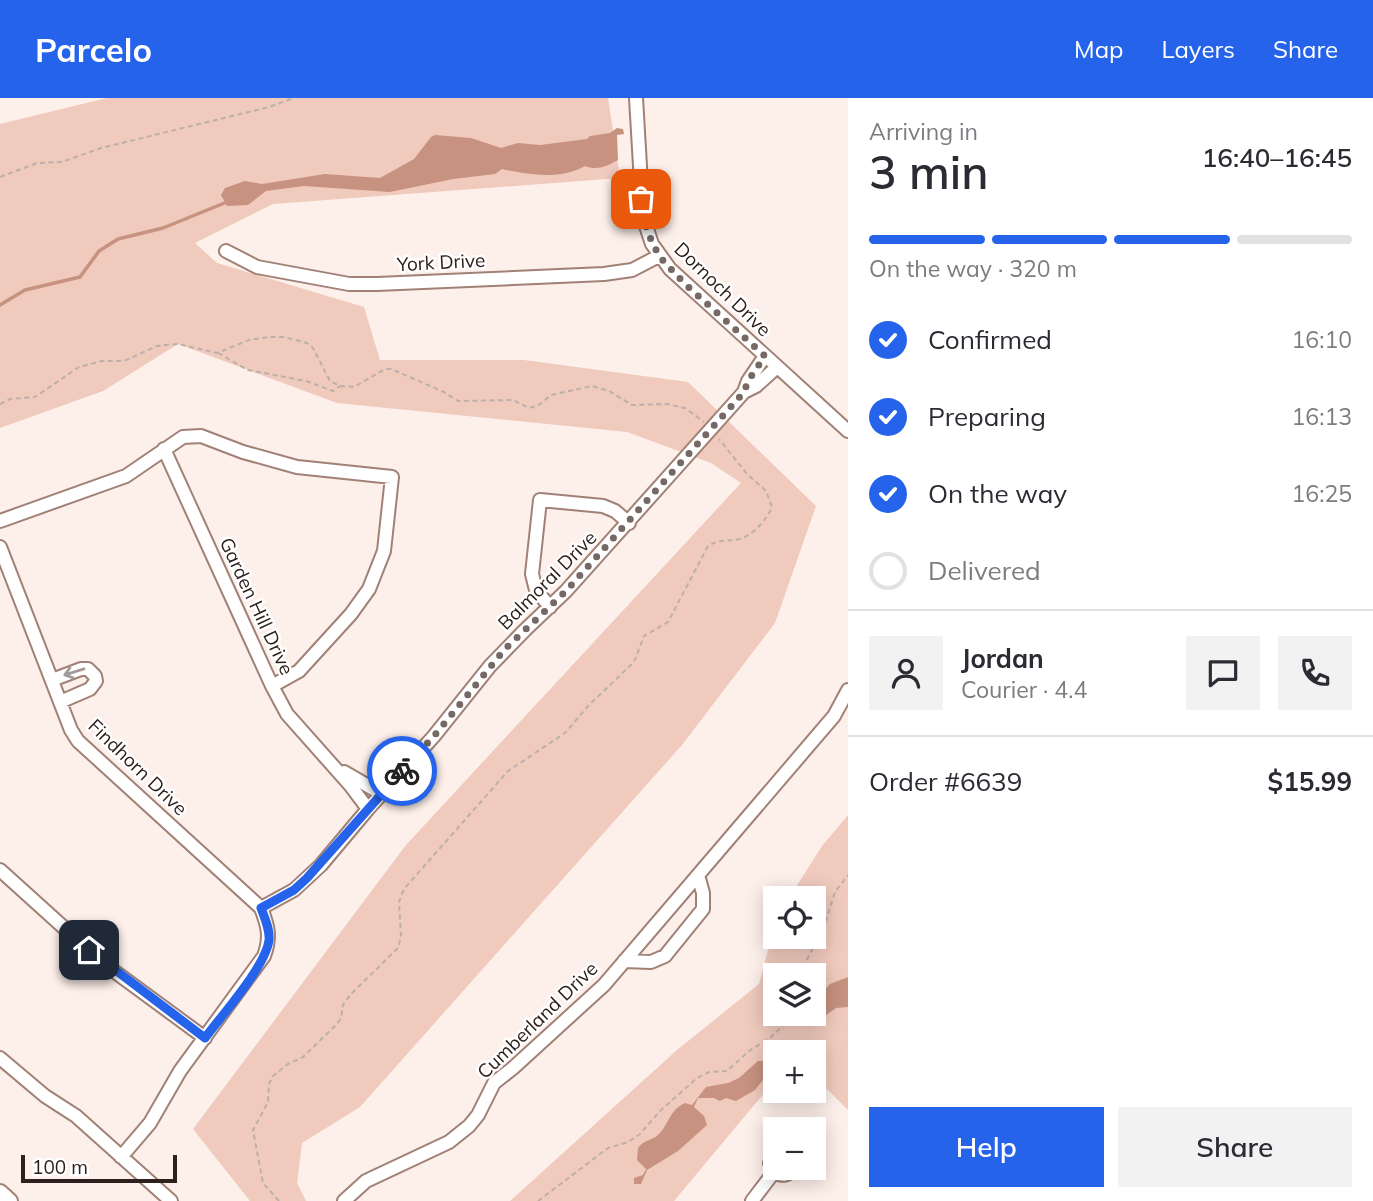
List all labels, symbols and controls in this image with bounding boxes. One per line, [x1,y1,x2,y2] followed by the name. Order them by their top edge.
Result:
[35,29,152,70] text: Parcelo
[1074,34,1123,64] text: Map
[1161,34,1235,64] text: Layers
[1273,34,1338,64] text: Share
[869,117,978,146] text: Arriving in
[1202,141,1352,174] text: 16:40–16:45
[869,143,988,201] text: 3 min
[611,169,671,229] pin
[622,180,660,218] icon: bag
[670,237,776,341] street label: Dornoch Drive
[395,248,486,276] street label: York Drive
[869,254,1077,283] text: On the way · 320 m
[869,321,907,359] icon: check
[928,323,1052,356] text: Confirmed
[1292,325,1352,354] text: 16:10
[869,398,907,436] icon: check
[928,400,1046,433] text: Preparing
[1292,402,1352,431] text: 16:13
[869,475,907,513] icon: check
[928,477,1067,510] text: On the way
[1292,479,1352,508] text: 16:25
[493,526,601,634] street label: Balmoral Drive
[215,533,299,679] street label: Garden Hill Drive
[928,554,1041,587] text: Delivered
[869,636,943,710] button: person
[1186,636,1260,710] button: chat
[1278,636,1352,710] button: phone
[961,642,1044,675] text: Jordan
[64,667,86,680] one-way arrow
[961,675,1087,704] text: Courier · 4.4
[83,714,193,820] street label: Findhorn Drive
[367,736,437,806] courier
[383,752,421,790] icon: bike
[869,765,1022,798] text: Order #6639
[1268,765,1352,798] text: $15.99
[763,886,826,1180] map controls
[763,886,826,949] button: locate
[59,920,119,980] pin
[70,931,108,969] icon: home
[472,956,602,1084] street label: Cumberland Drive
[763,963,826,1026] button: layers
[763,1040,826,1103] button: +
[869,1107,1104,1187] button: Help
[1118,1107,1352,1187] button: Share
[763,1117,826,1180] button: −
[21,1152,177,1184] scale bar
[32,1155,88,1179] text: 100 m

